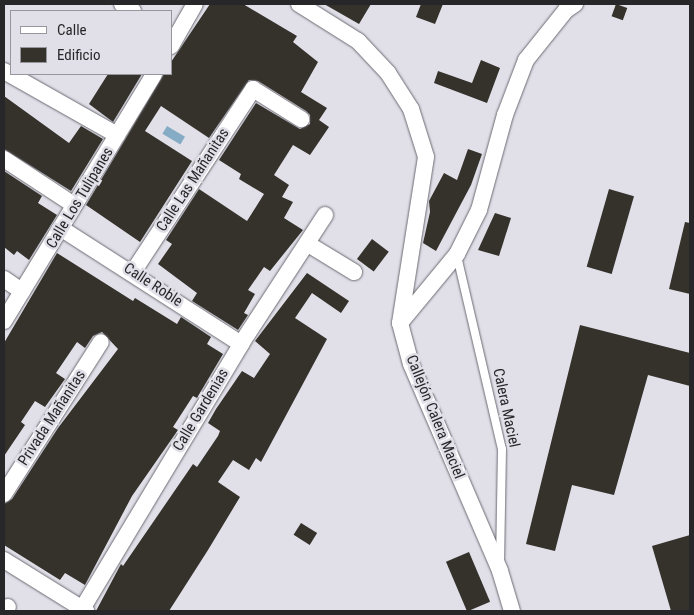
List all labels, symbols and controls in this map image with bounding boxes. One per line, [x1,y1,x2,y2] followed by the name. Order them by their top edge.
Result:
[10,10,172,75] legend
[57,21,87,39] text: Calle
[57,46,100,64] text: Edificio
[153,125,233,235] street label: Calle Las Mañanitas
[43,144,117,252] street label: Calle Los Tulipanes
[120,259,186,311] street label: Calle Roble
[402,353,468,481] street label: Callejón Calera Maciel
[169,366,233,454] street label: Calle Gardenias
[14,367,90,469] street label: Privada Mañanitas
[489,367,523,449] street label: Calera Maciel

